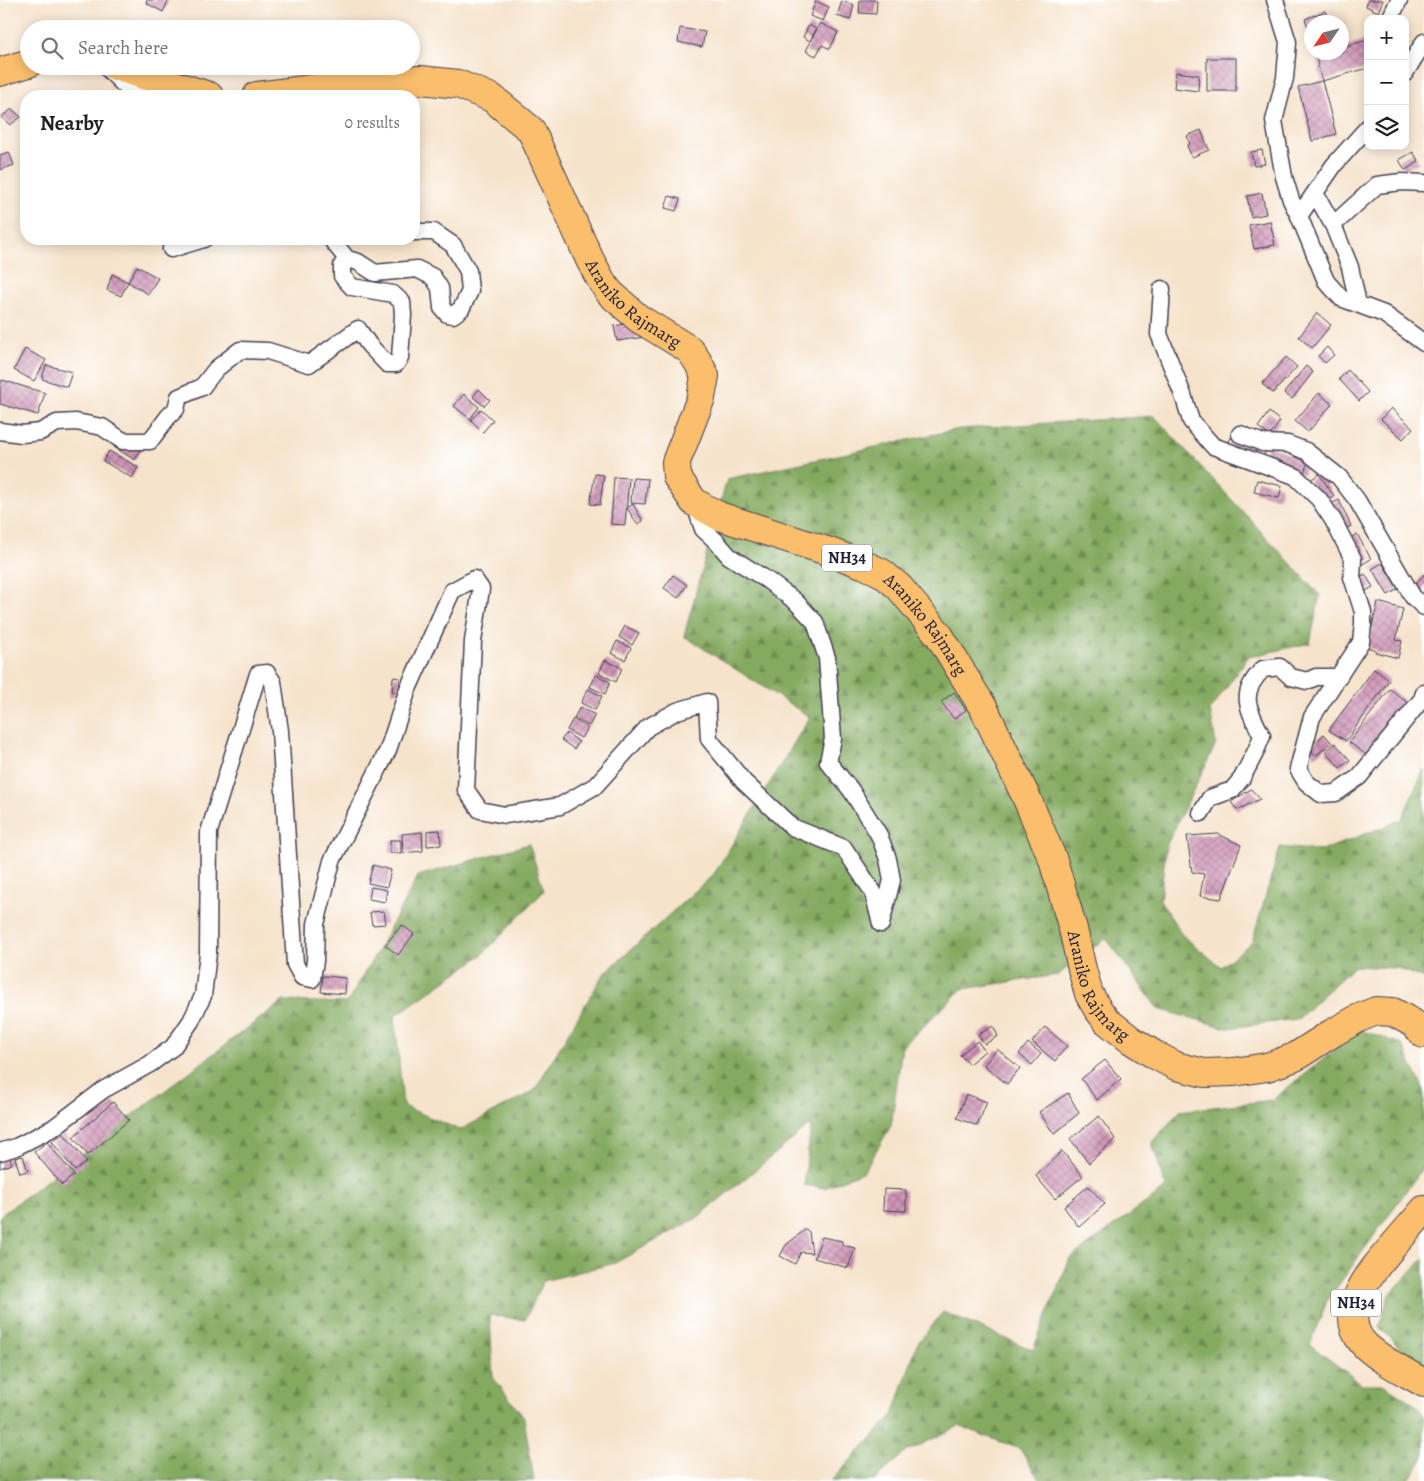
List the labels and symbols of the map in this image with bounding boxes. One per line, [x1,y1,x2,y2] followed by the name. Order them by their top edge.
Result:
[1304,15,1349,60] north arrow
[579,254,686,354] street label: Araniko Rajmarg
[822,544,872,572] road number: NH34
[878,567,973,680] street label: Araniko Rajmarg
[1061,927,1135,1047] street label: Araniko Rajmarg
[1331,1290,1381,1316] road number: NH34

